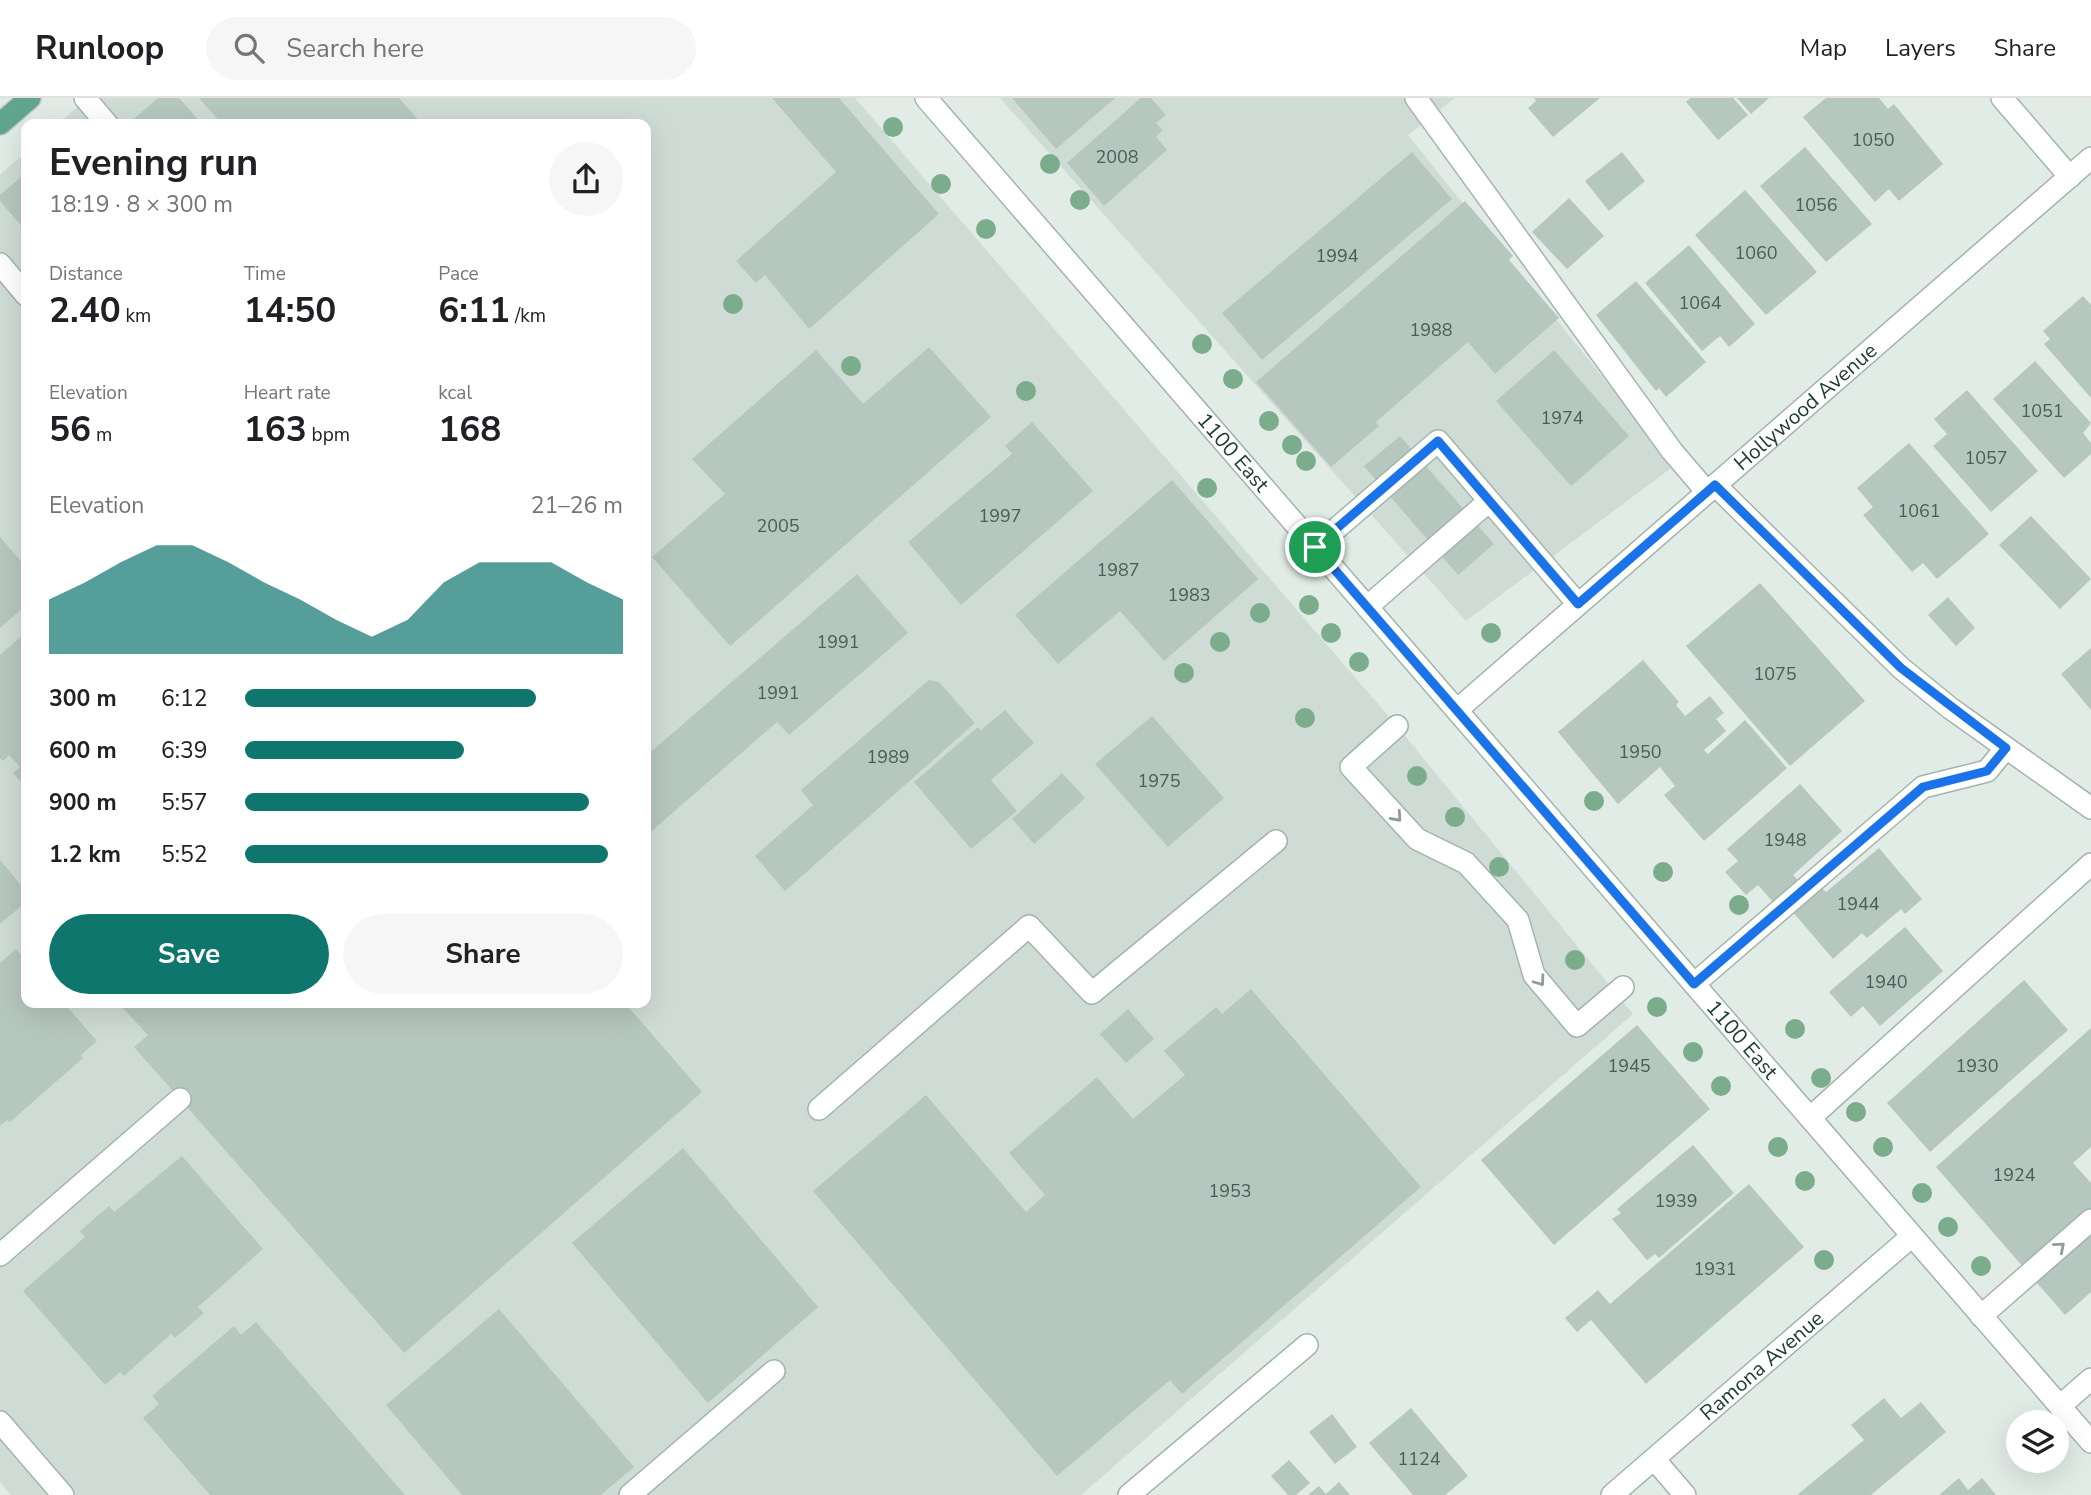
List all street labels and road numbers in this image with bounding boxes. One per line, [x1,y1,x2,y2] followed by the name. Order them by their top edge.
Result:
[1728,337,1883,477] street label: Hollywood Avenue
[1191,407,1276,498] street label: 1100 East
[1700,994,1785,1086] street label: 1100 East
[1694,1304,1830,1427] street label: Ramona Avenue

